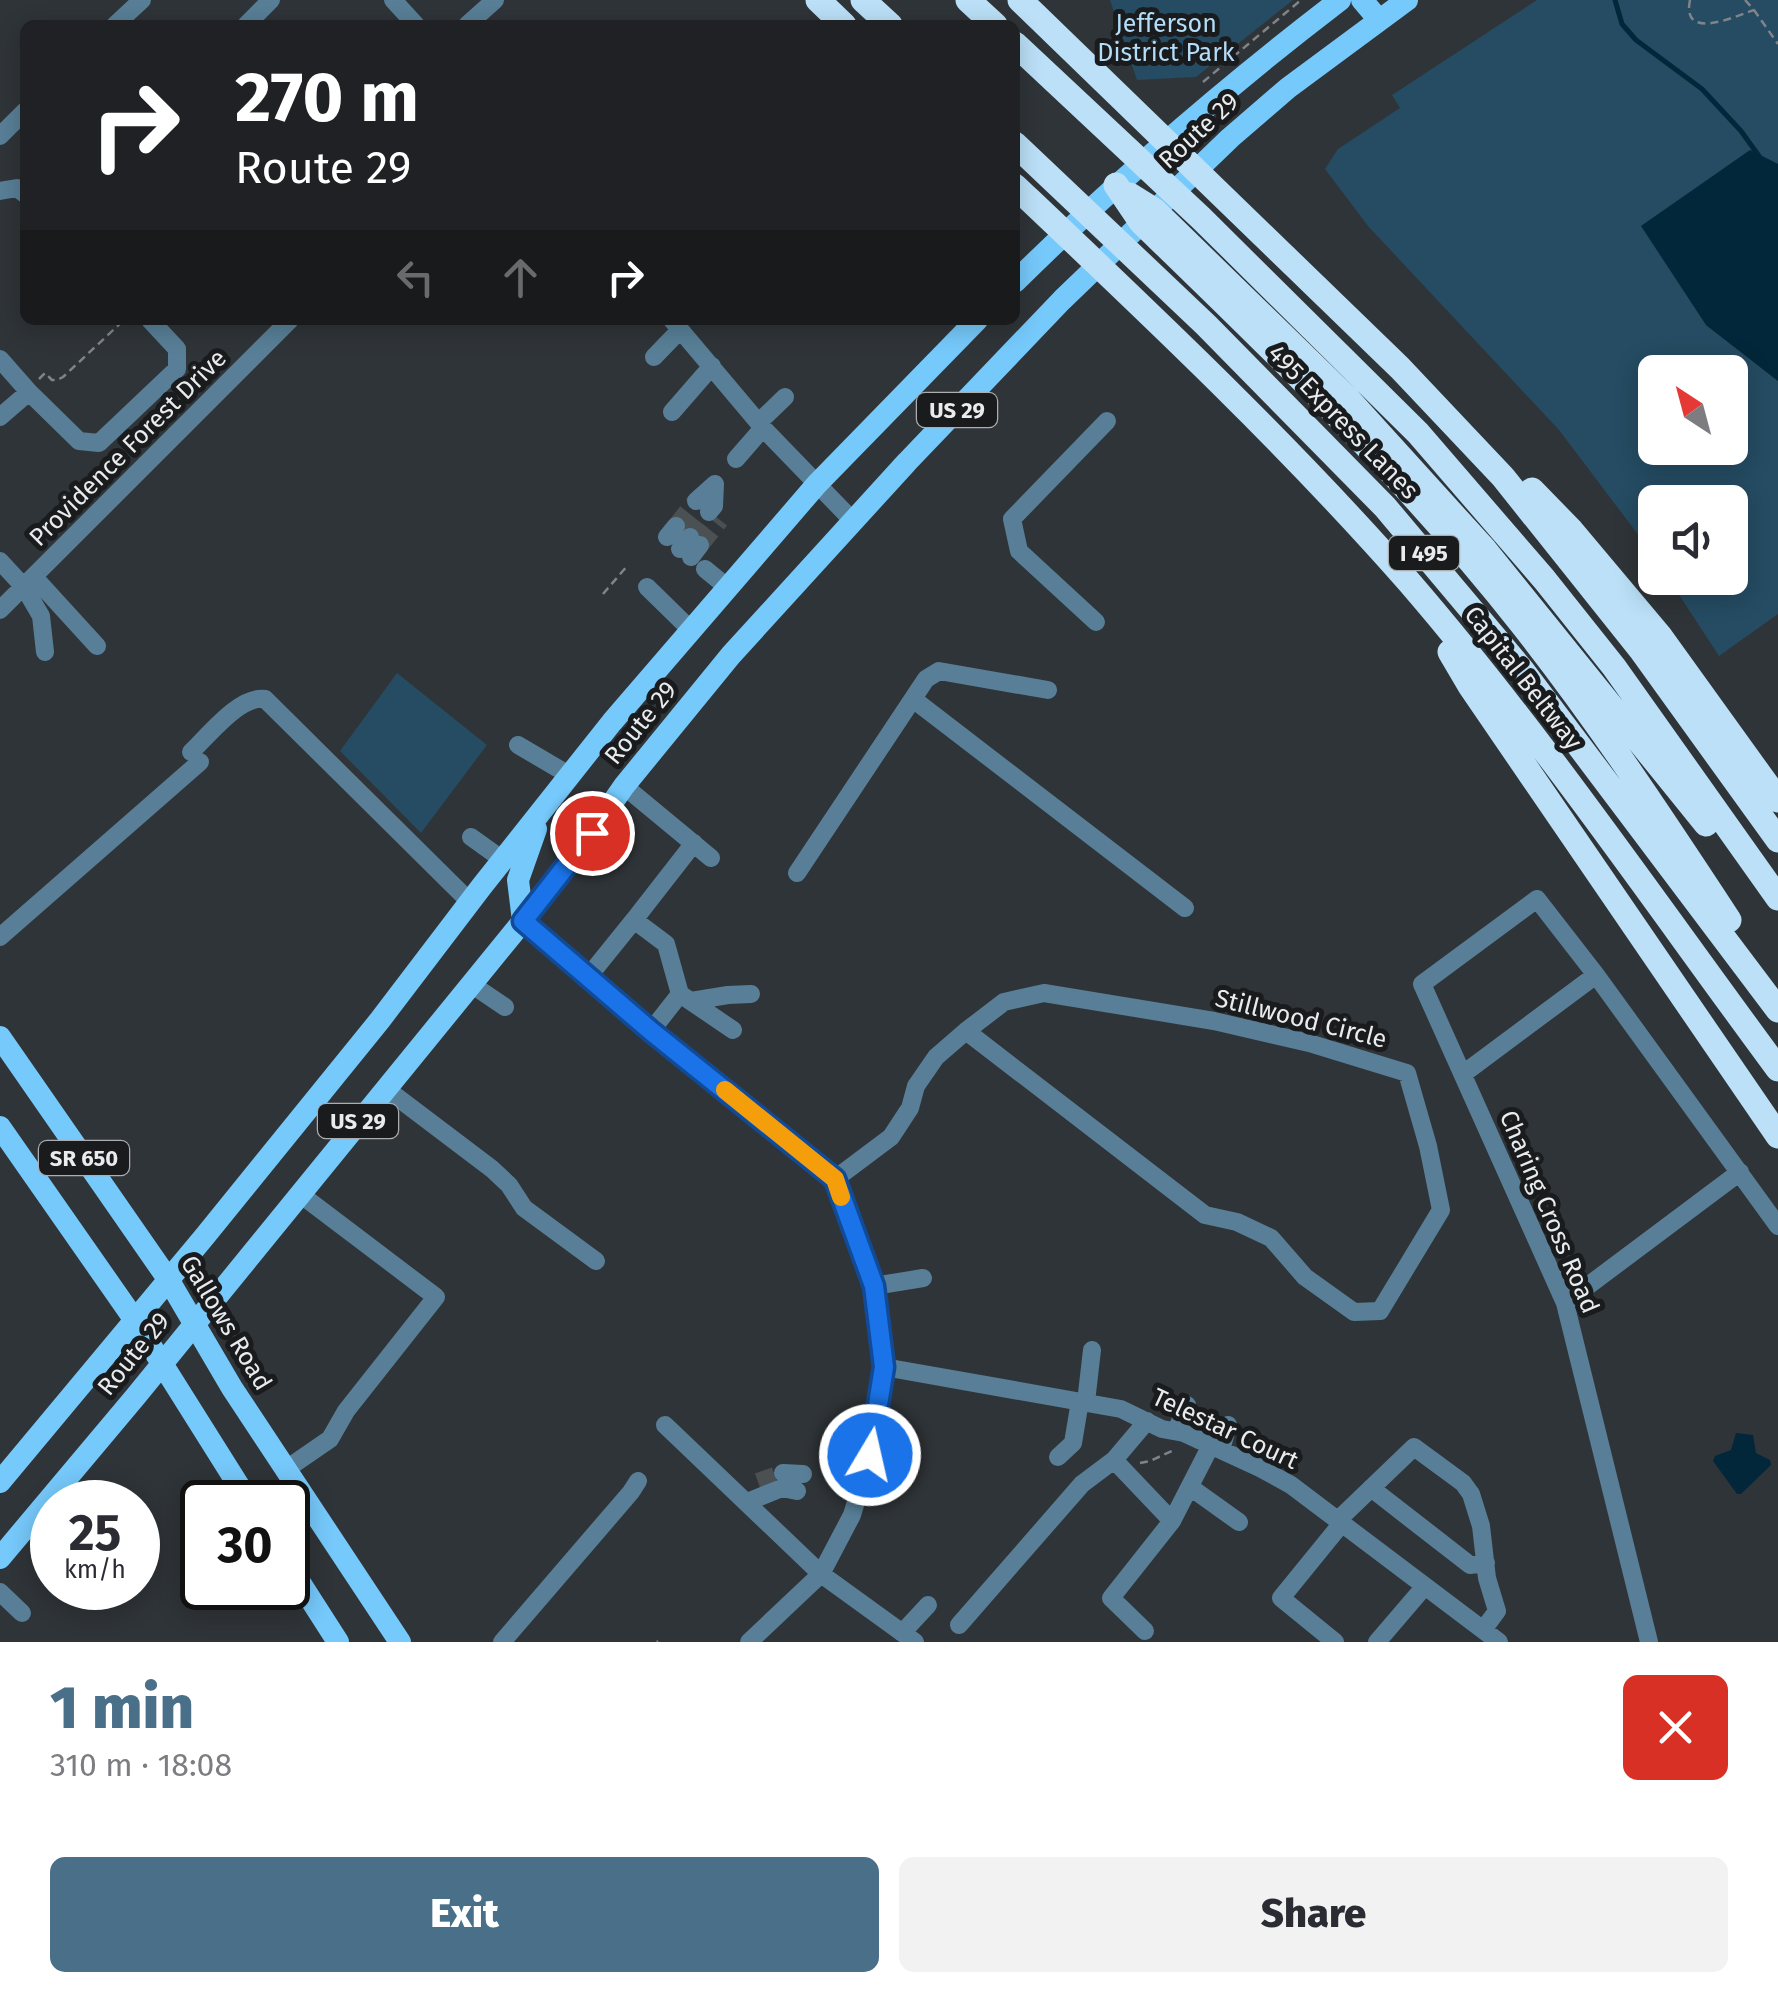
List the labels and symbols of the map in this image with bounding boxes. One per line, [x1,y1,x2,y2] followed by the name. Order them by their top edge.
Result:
[1097,9,1235,68] park label: Jefferson District Park
[1153,87,1245,175] street label: Route 29
[1262,338,1424,506] street label: 495 Express Lanes
[23,343,233,553] street label: Providence Forest Drive
[1638,355,1748,465] north arrow
[917,393,997,427] road number: US 29
[1389,536,1459,570] road number: I 495
[1458,600,1589,756] street label: Capital Beltway
[598,675,684,771] street label: Route 29
[550,791,635,876] pin
[1212,983,1390,1055] street label: Stillwood Circle
[318,1104,398,1138] road number: US 29
[1493,1106,1605,1318] street label: Charing Cross Road
[39,1141,129,1175] road number: SR 650
[174,1250,278,1396] street label: Gallows Road
[91,1306,177,1402] street label: Route 29
[1147,1382,1304,1476] street label: Telestar Court
[818,1403,922,1507] position arrow
[180,1480,310,1610] speed limit sign: 30

